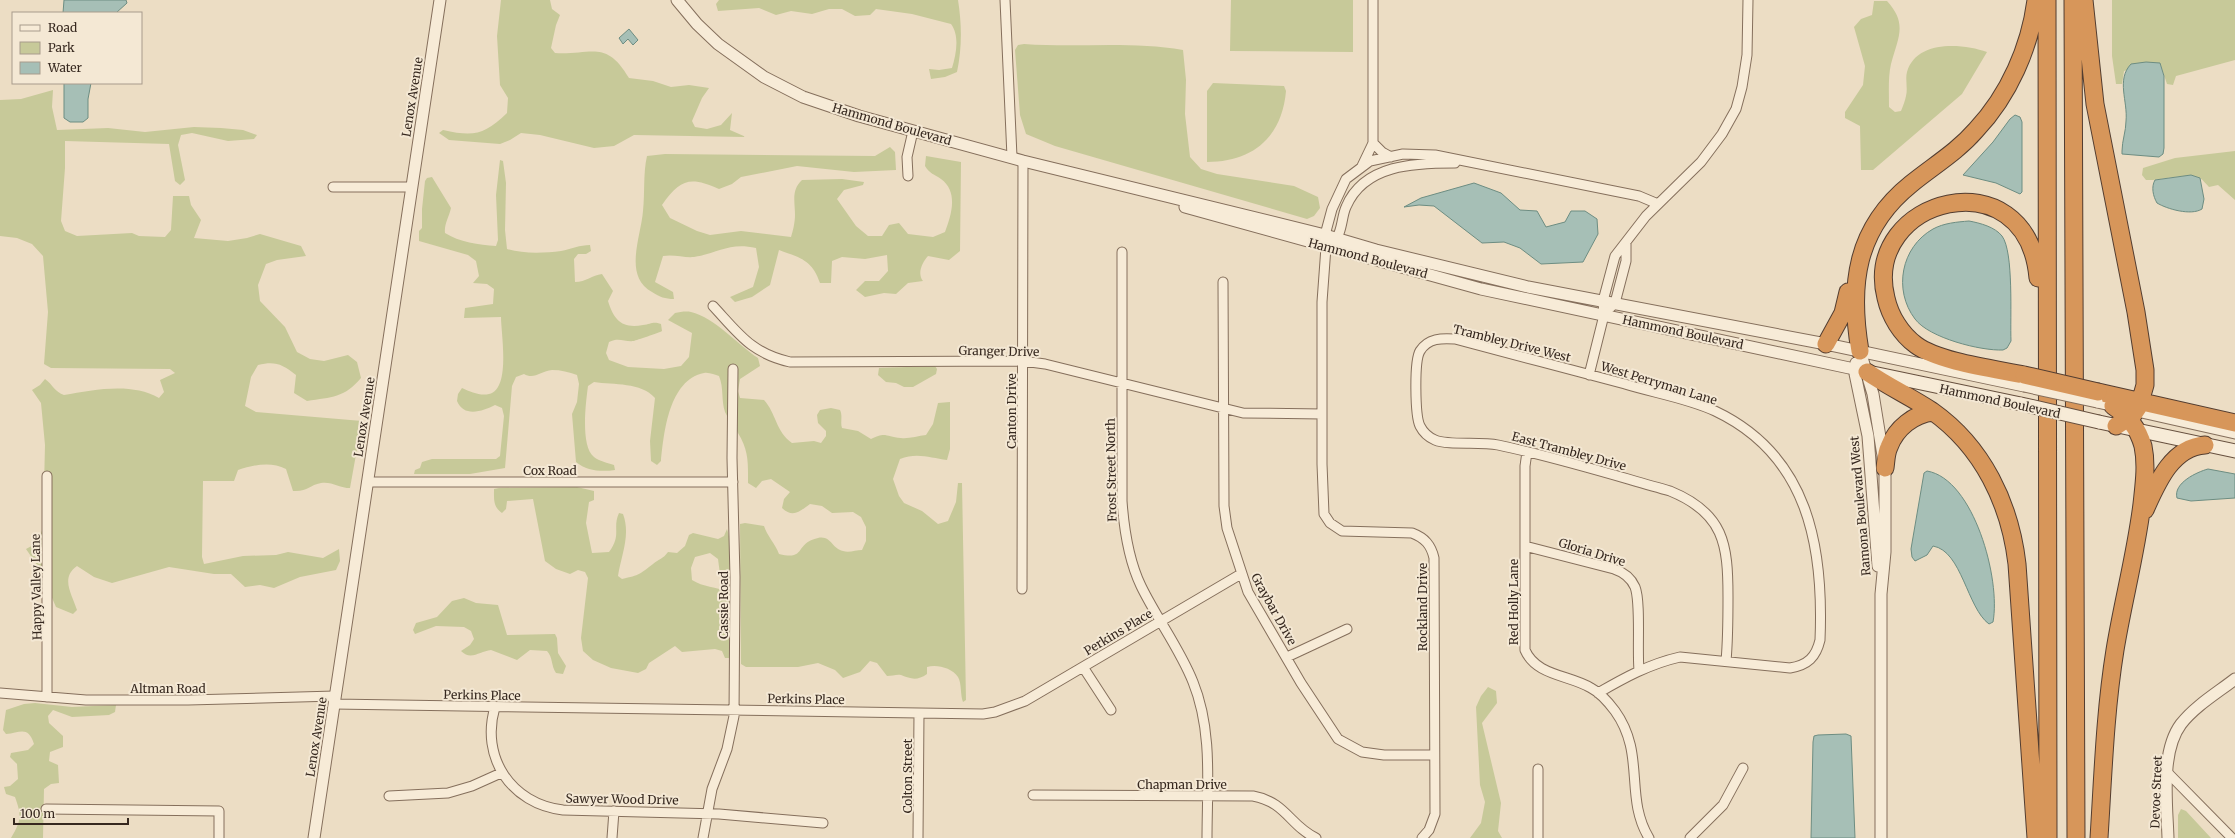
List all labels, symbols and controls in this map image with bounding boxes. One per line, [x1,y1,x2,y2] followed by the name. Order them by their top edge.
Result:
[12,12,142,84] legend
[48,20,77,35] text: Road
[48,40,75,55] text: Park
[398,56,426,138] street label: Lenox Avenue
[47,60,83,75] text: Water
[831,100,953,148] street label: Hammond Boulevard
[1307,235,1429,281] street label: Hammond Boulevard
[1621,312,1745,352] street label: Hammond Boulevard
[1451,321,1573,365] street label: Trambley Drive West
[958,343,1040,359] street label: Granger Drive
[1598,358,1719,408] street label: West Perryman Lane
[1004,373,1019,449] street label: Canton Drive
[350,376,378,458] street label: Lenox Avenue
[1938,381,2062,421] street label: Hammond Boulevard
[1103,418,1119,522] street label: Frost Street North
[1510,429,1628,473] street label: East Trambley Drive
[1846,435,1874,577] street label: Ramona Boulevard West
[523,463,577,478] street label: Cox Road
[28,534,44,640] street label: Happy Valley Lane
[1557,535,1627,569] street label: Gloria Drive
[1506,559,1521,645] street label: Red Holly Lane
[1415,563,1430,651] street label: Rockland Drive
[1248,570,1300,648] street label: Graybar Drive
[716,571,731,639] street label: Cassie Road
[1081,606,1155,658] street label: Perkins Place
[129,681,206,696] street label: Altman Road
[443,687,521,703] street label: Perkins Place
[767,691,845,707] street label: Perkins Place
[302,696,330,778] street label: Lenox Avenue
[900,738,915,813] street label: Colton Street
[2147,755,2165,829] street label: Devoe Street
[1137,777,1227,792] street label: Chapman Drive
[565,791,679,807] street label: Sawyer Wood Drive
[14,800,128,826] scale bar
[20,806,55,821] text: 100 m

